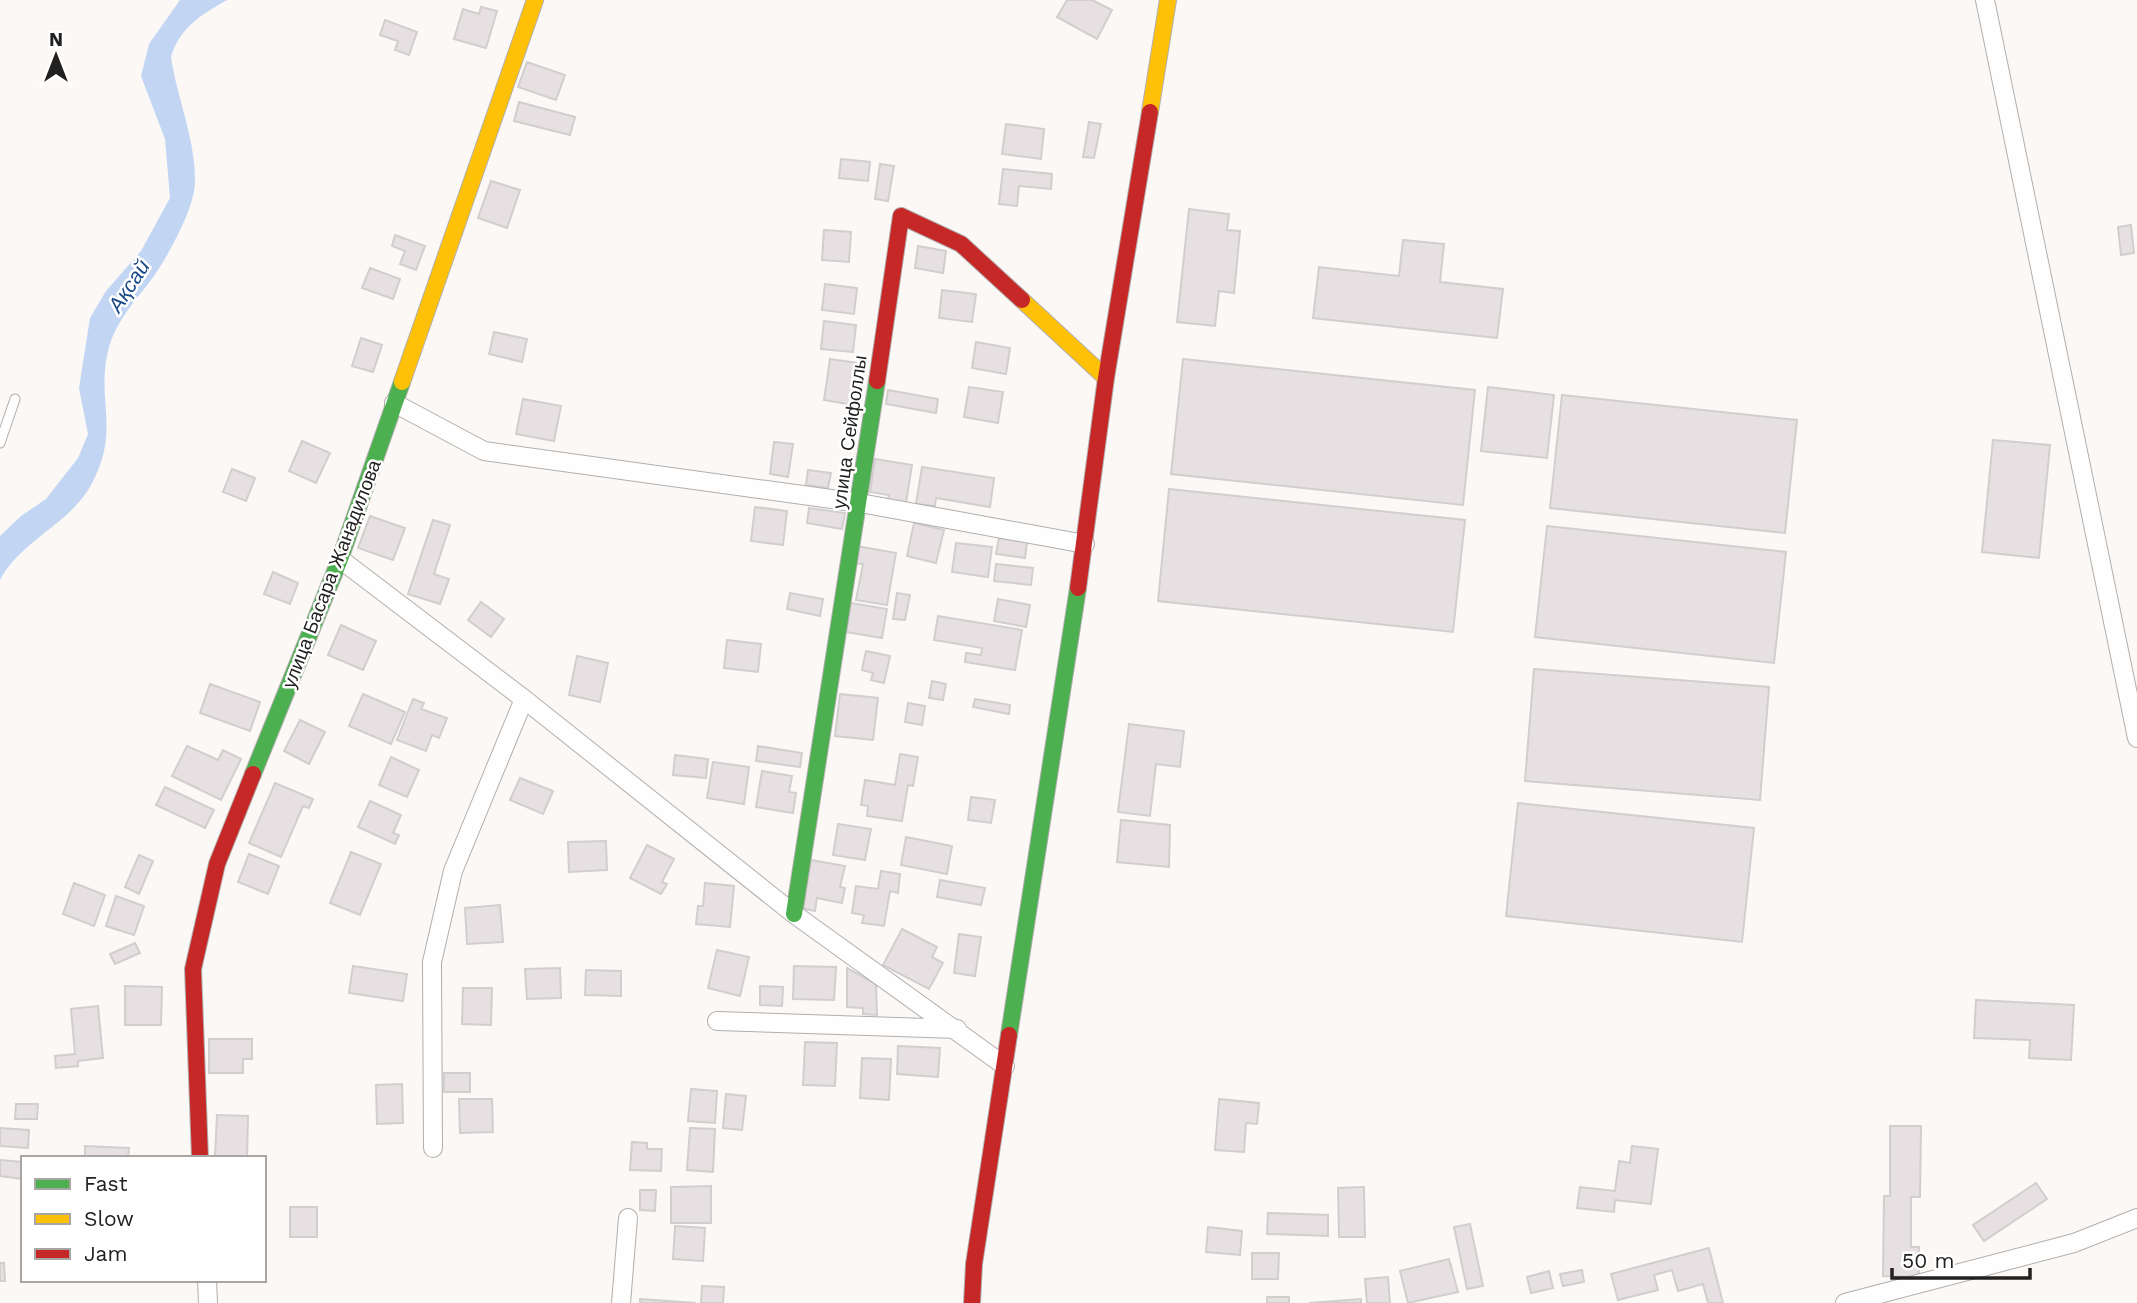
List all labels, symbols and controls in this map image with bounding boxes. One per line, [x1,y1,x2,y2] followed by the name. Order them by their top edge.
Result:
[21,21,91,91] north arrow
[49,28,63,51] text: N
[101,254,155,318] water label: Ақсай
[827,354,872,511] street label: улица Сейфоллы
[277,456,386,692] street label: улица Басара Жанадилова
[21,1156,266,1282] legend
[84,1171,128,1196] text: Fast
[84,1206,134,1231] text: Slow
[1892,1236,2030,1280] scale bar
[84,1241,127,1266] text: Jam
[1902,1248,1954,1273] text: 50 m

